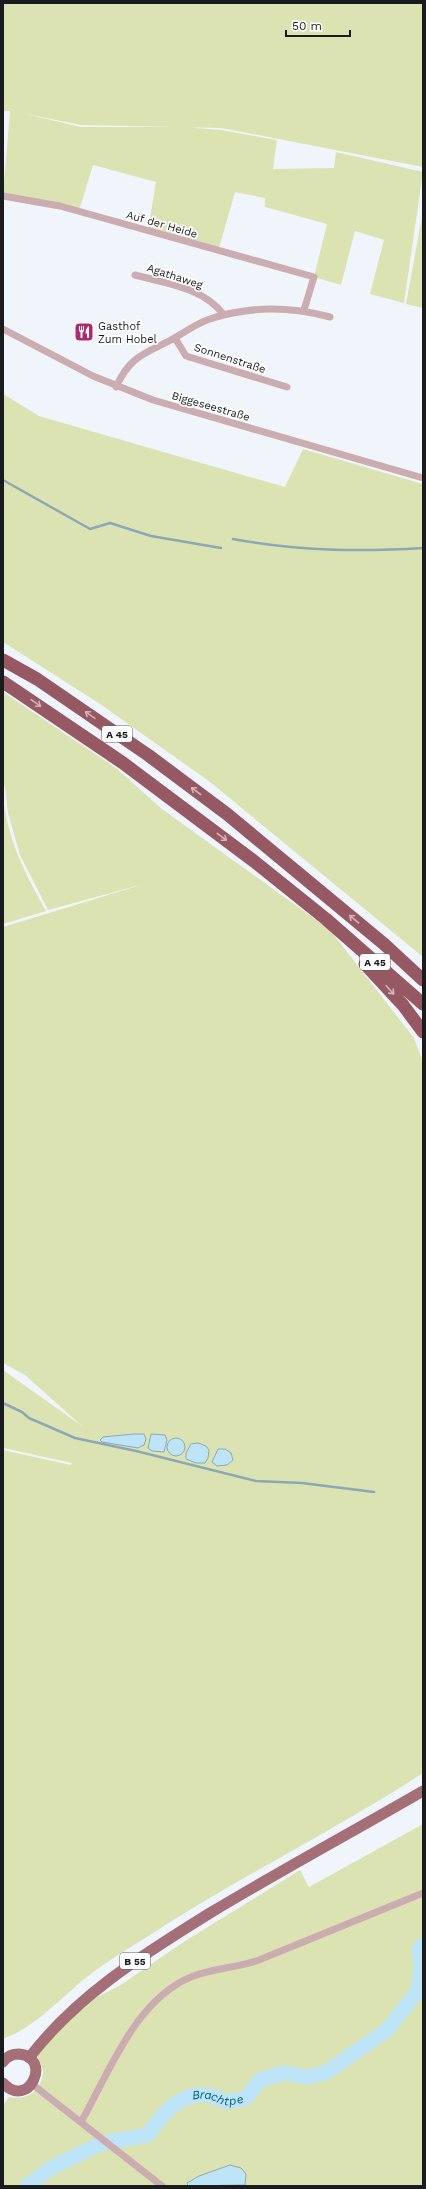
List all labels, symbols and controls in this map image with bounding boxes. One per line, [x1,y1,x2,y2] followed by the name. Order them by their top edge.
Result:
[286,12,350,38] scale bar
[292,19,322,33] text: 50 m
[125,208,199,241] street label: Auf der Heide
[145,261,205,292] street label: Agathaweg
[98,320,158,346] place label: Gasthof Zum Hobel
[73,321,95,343] restaurant icon: Gasthof Zum Hobel
[192,341,267,376] street label: Sonnenstraße
[170,389,251,424] street label: Biggeseestraße
[30,699,41,707] one-way arrow
[85,711,96,719] one-way arrow
[102,726,132,742] road number: A 45
[190,787,201,795] one-way arrow
[216,832,227,841] one-way arrow
[348,914,359,923] one-way arrow
[360,954,390,970] road number: A 45
[385,984,394,995] one-way arrow
[120,1953,150,1969] road number: B 55
[191,2087,245,2108] water label: Brachtpe

